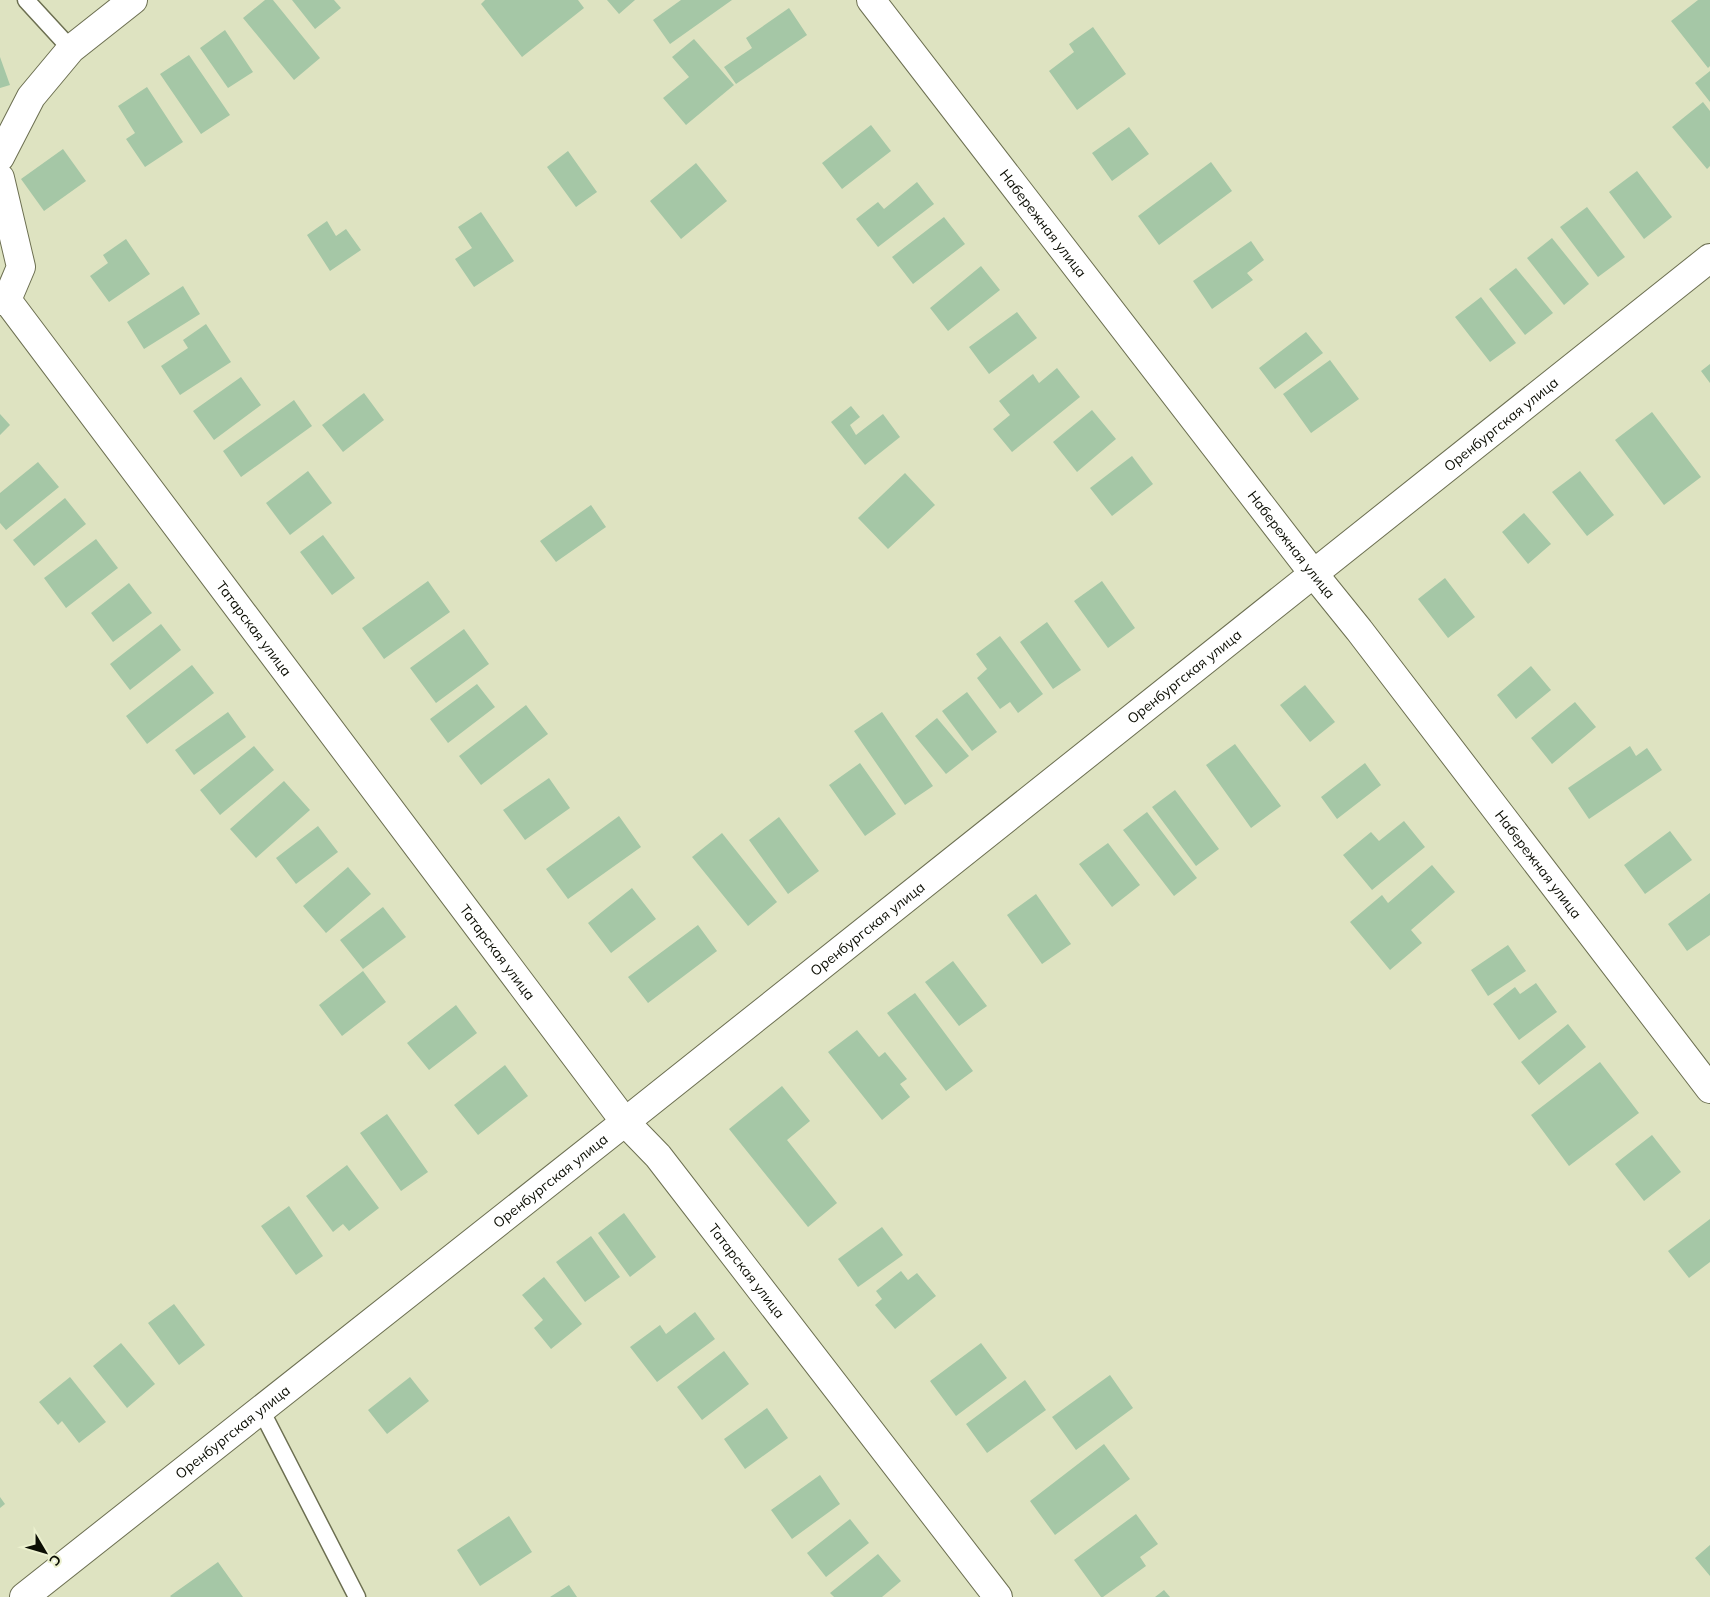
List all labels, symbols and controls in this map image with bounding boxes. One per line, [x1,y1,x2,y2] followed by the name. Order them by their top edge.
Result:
[996,166,1091,281] street label: Набережная улица
[1440,373,1562,475] street label: Оренбургская улица
[1244,487,1339,602] street label: Набережная улица
[212,577,296,680] street label: Татарская улица
[1123,626,1245,728] street label: Оренбургская улица
[1491,807,1585,922] street label: Набережная улица
[807,878,928,980] street label: Оренбургская улица
[456,901,539,1003] street label: Татарская улица
[489,1130,611,1232] street label: Оренбургская улица
[705,1220,789,1322] street label: Татарская улица
[172,1381,294,1483] street label: Оренбургская улица
[20,1527,70,1577] north arrow
[45,1551,65,1569] text: С

